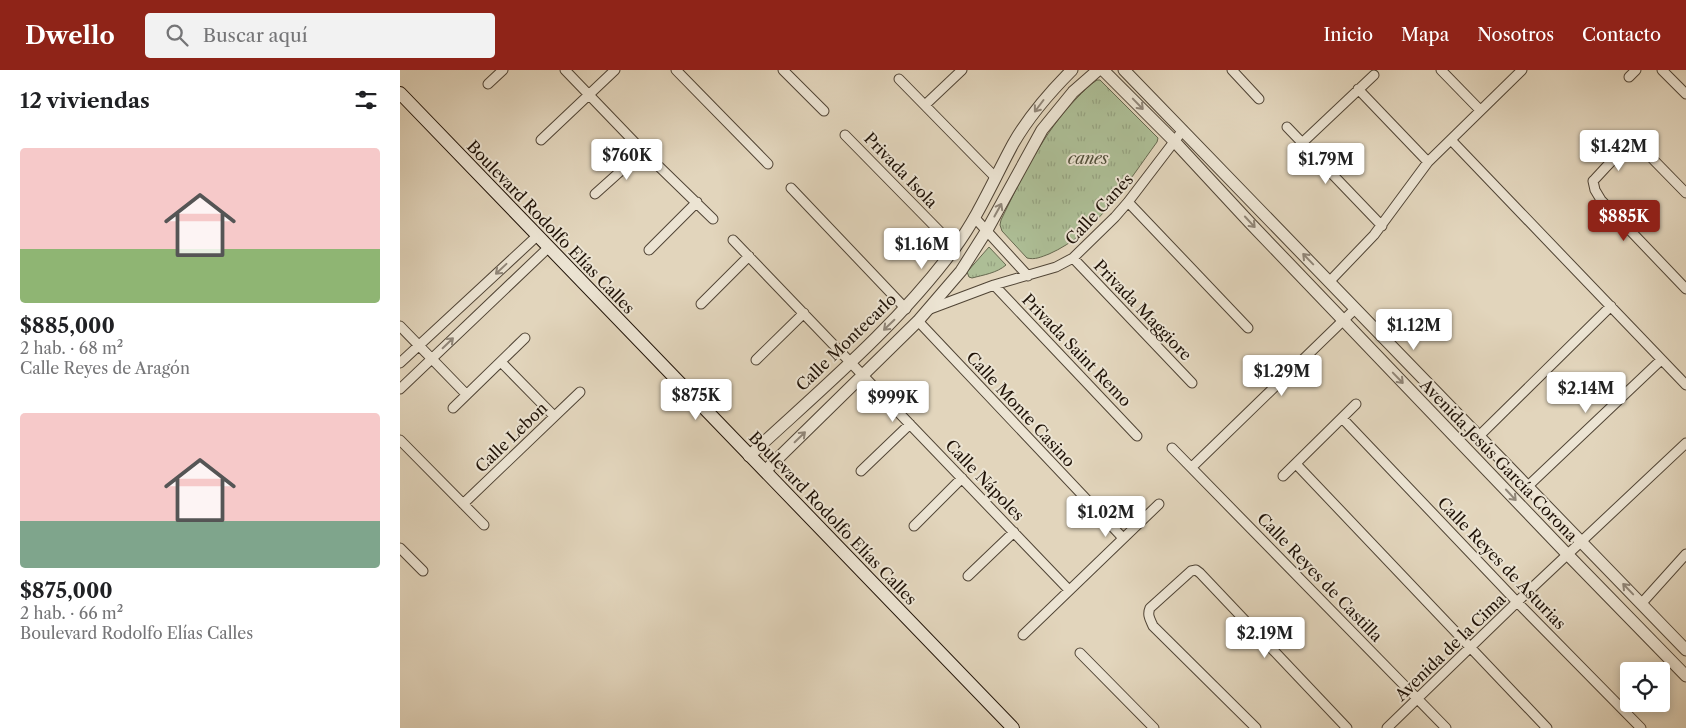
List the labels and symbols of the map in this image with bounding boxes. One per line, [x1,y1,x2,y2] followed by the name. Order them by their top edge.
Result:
[1132,98,1144,111] one-way arrow
[1034,99,1044,113] one-way arrow
[860,128,942,212] street label: Privada Isola
[1578,129,1660,172] pin: $1.42M
[463,136,639,318] street label: Boulevard Rodolfo Elías Calles
[592,138,662,181] pin: $760K
[1285,142,1367,185] pin: $1.79M
[1068,148,1108,168] park label: canes
[1061,169,1137,249] street label: Calle Canés
[1589,200,1659,242] pin: $885K
[993,204,1003,218] one-way arrow
[1244,216,1256,229] one-way arrow
[881,228,963,270] pin: $1.16M
[1302,254,1314,266] one-way arrow
[1090,255,1196,365] street label: Privada Maggiore
[495,263,508,275] one-way arrow
[792,289,901,395] street label: Calle Montecarlo
[1018,289,1136,411] street label: Privada Saint Remo
[1373,308,1455,351] pin: $1.12M
[882,319,895,331] one-way arrow
[442,337,454,350] one-way arrow
[962,347,1080,471] street label: Calle Monte Casino
[1241,354,1323,397] pin: $1.29M
[1392,371,1404,384] one-way arrow
[1545,372,1627,414] pin: $2.14M
[1415,374,1582,546] street label: Avenida Jesús García Corona
[661,378,731,421] pin: $875K
[858,380,928,423] pin: $999K
[471,398,551,476] street label: Calle Lebon
[745,427,921,609] street label: Boulevard Rodolfo Elías Calles
[794,431,806,443] one-way arrow
[941,435,1029,525] street label: Calle Nápoles
[1505,489,1517,501] one-way arrow
[1434,493,1570,633] street label: Calle Reyes de Asturias
[1065,496,1147,538] pin: $1.02M
[1253,508,1387,646] street label: Calle Reyes de Castilla
[1622,583,1634,596] one-way arrow
[1390,589,1510,706] street label: Avenida de la Cima
[1224,616,1306,659] pin: $2.19M

